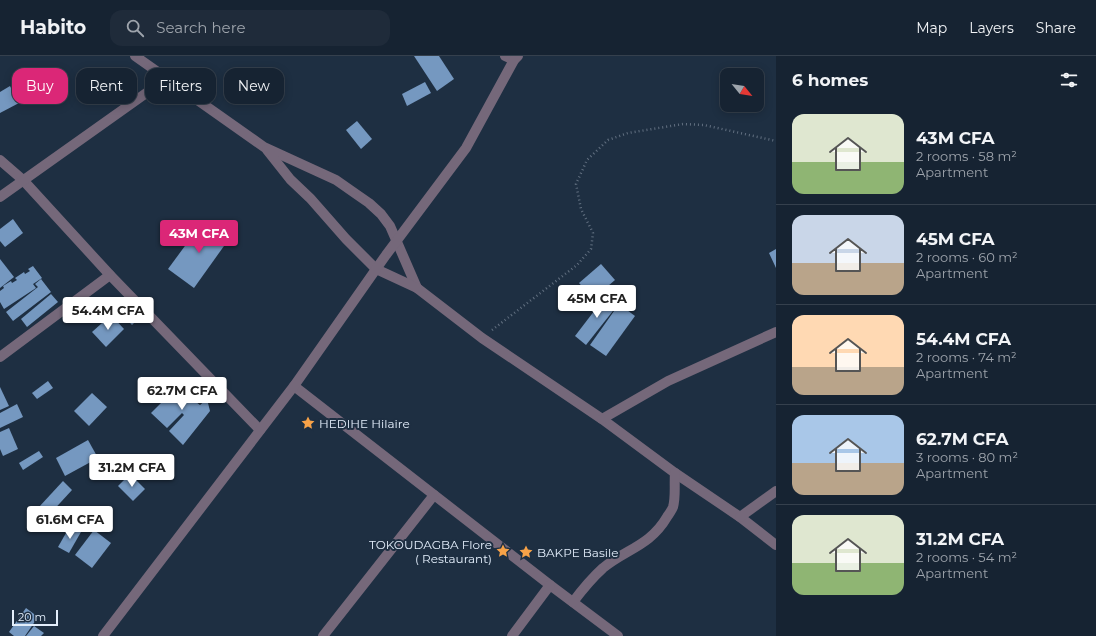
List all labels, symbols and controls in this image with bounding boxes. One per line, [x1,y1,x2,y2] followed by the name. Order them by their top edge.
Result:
[110,10,390,46] search box
[20,16,86,39] text: Habito
[124,17,146,39] icon: search
[156,18,246,37] text: Search here
[916,19,947,37] text: Map
[969,19,1014,37] text: Layers
[1036,19,1076,37] text: Share
[12,68,68,104] chip: Buy
[76,68,137,104] chip: Rent
[145,68,216,104] chip: Filters
[224,68,284,104] chip: New
[720,68,764,112] north arrow
[720,68,764,112] map controls
[1058,69,1080,91] icon: filters
[792,70,868,90] text: 6 homes
[916,128,994,148] text: 43M CFA
[824,130,872,178] icon: home
[916,148,1017,164] text: 2 rooms · 58 m²
[916,164,988,180] text: Apartment
[162,220,236,254] pin: 43M CFA
[169,225,229,241] text: 43M CFA
[916,229,995,249] text: 45M CFA
[824,231,872,279] icon: home
[916,249,1018,265] text: 2 rooms · 60 m²
[916,265,988,281] text: Apartment
[560,285,634,319] pin: 45M CFA
[567,290,627,306] text: 45M CFA
[62,297,154,331] pin: 54.4M CFA
[72,302,144,318] text: 54.4M CFA
[916,329,1011,349] text: 54.4M CFA
[824,331,872,379] icon: home
[916,349,1017,365] text: 2 rooms · 74 m²
[916,365,988,381] text: Apartment
[136,377,228,411] pin: 62.7M CFA
[147,382,217,398] text: 62.7M CFA
[300,415,316,431] place icon: HEDIHE Hilaire
[319,416,410,431] place label: HEDIHE Hilaire
[916,429,1009,449] text: 62.7M CFA
[824,431,872,479] icon: home
[916,449,1018,465] text: 3 rooms · 80 m²
[86,454,178,488] pin: 31.2M CFA
[98,459,166,475] text: 31.2M CFA
[916,465,988,481] text: Apartment
[24,506,116,540] pin: 61.6M CFA
[36,511,104,527] text: 61.6M CFA
[916,529,1004,549] text: 31.2M CFA
[824,531,872,579] icon: home
[369,537,492,566] place label: TOKOUDAGBA Flore ( Restaurant)
[495,543,511,559] place icon: TOKOUDAGBA Flore ( Restaurant)
[518,544,534,560] place icon: BAKPE Basile
[537,545,619,560] place label: BAKPE Basile
[916,549,1017,565] text: 2 rooms · 54 m²
[916,565,988,581] text: Apartment
[12,608,58,627] scale bar
[18,610,46,624] text: 20 m

